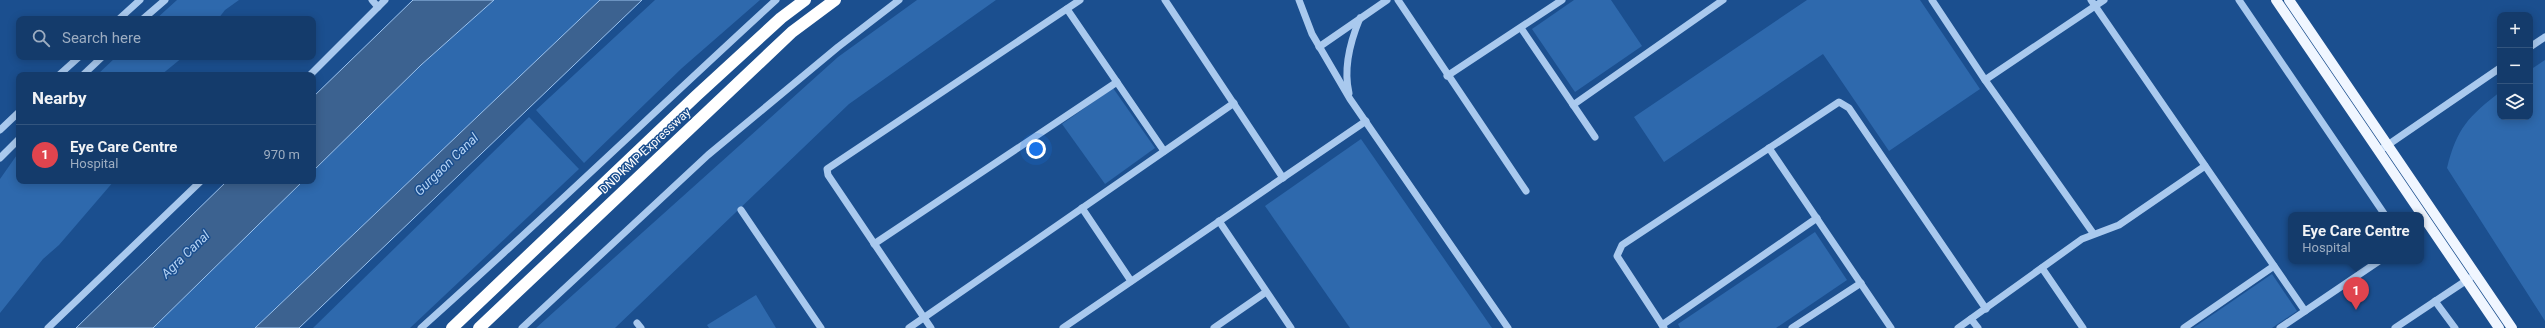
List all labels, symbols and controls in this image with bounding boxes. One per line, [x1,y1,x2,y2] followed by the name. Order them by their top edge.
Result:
[2497,12,2533,120] map controls
[2497,12,2533,48] button: +
[16,16,316,60] search box
[30,27,52,49] icon: search
[62,29,141,47] text: Search here
[2497,48,2533,84] button: −
[2497,84,2533,120] button: layers
[32,88,87,108] text: Nearby
[597,105,694,197] street label: DND KMP Expressway
[411,130,482,199] water label: Gurgaon Canal
[70,138,177,156] text: Eye Care Centre
[1026,139,1046,159] your location
[41,147,49,162] text: 1
[263,147,300,162] text: 970 m
[70,156,118,171] text: Hospital
[2288,212,2424,264] popup
[2302,222,2410,240] text: Eye Care Centre
[157,227,213,282] water label: Agra Canal
[2302,240,2351,255] text: Hospital
[2343,277,2369,310] pin: 1

